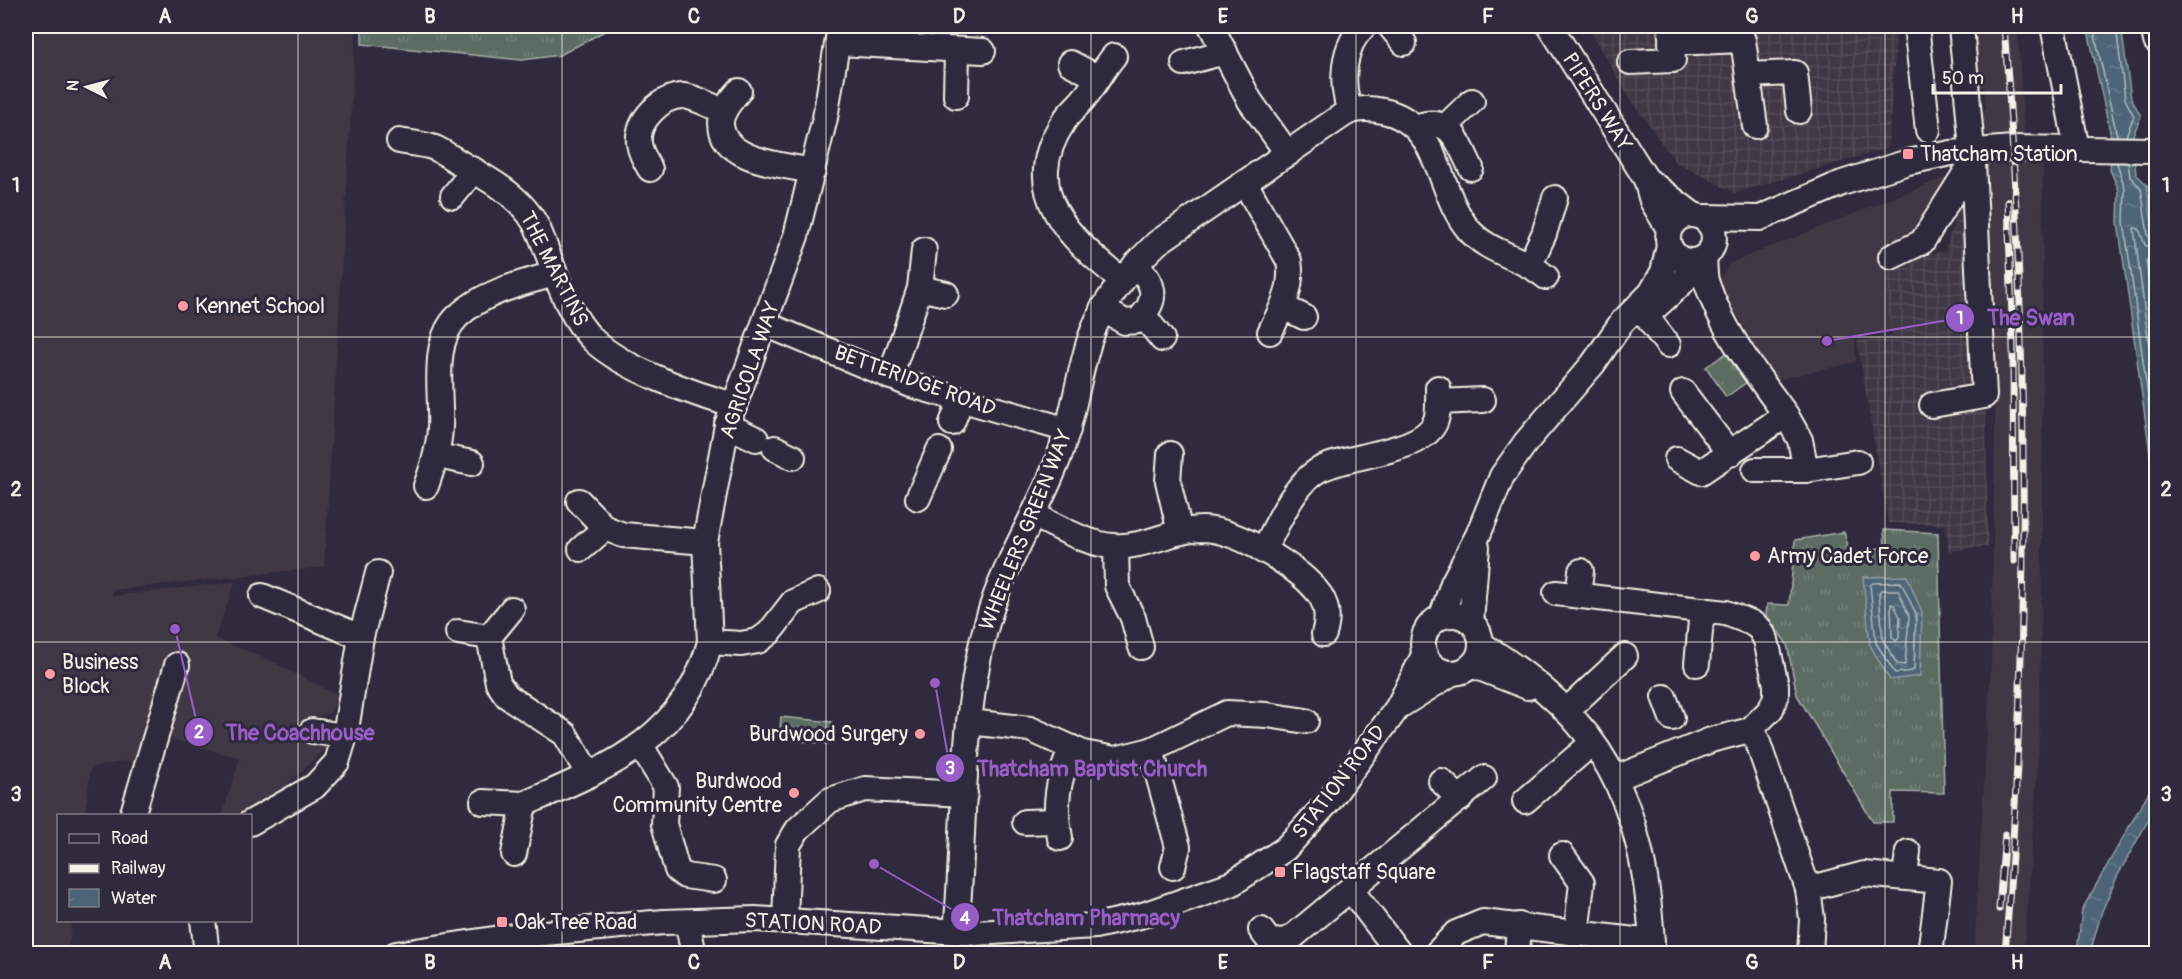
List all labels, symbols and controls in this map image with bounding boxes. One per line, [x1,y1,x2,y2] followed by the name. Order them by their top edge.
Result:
[159,4,172,29] text: A
[424,4,436,29] text: B
[688,4,700,29] text: C
[953,4,966,29] text: D
[1218,4,1229,29] text: E
[1482,4,1494,29] text: F
[1745,4,1759,29] text: G
[2011,4,2024,29] text: H
[1556,48,1638,156] street label: PIPERS WAY
[57,57,117,117] north arrow
[1933,57,2060,95] scale bar
[1942,67,1984,90] text: 50 m
[63,79,84,92] text: N
[1920,141,2078,168] place label: Thatcham Station
[1901,147,1915,161] marker: Thatcham Station
[12,173,20,198] text: 1
[2162,173,2170,198] text: 1
[514,207,594,331] street label: THE MARTINS
[195,293,325,320] place label: Kennet School
[714,298,786,442] street label: AGRICOLA WAY
[1945,298,2086,338] callout: The Swan
[176,299,190,313] marker: Kennet School
[1986,304,2075,332] text: The Swan
[1956,307,1964,330] text: 1
[831,339,999,423] street label: BETTERIDGE ROAD
[973,426,1079,634] street label: WHEELERS GREEN WAY
[10,477,22,502] text: 2
[2160,477,2172,502] text: 2
[1767,543,1929,570] place label: Army Cadet Force
[1748,549,1762,563] marker: Army Cadet Force
[62,649,139,700] place label: Business Block
[43,667,57,681] marker: Business Block
[184,712,387,752] callout: The Coachhouse
[224,719,376,747] text: The Coachhouse
[1286,720,1392,844] street label: STATION ROAD
[194,721,204,744] text: 2
[749,721,908,748] place label: Burdwood Surgery
[913,727,927,741] marker: Burdwood Surgery
[935,748,1220,788] callout: Thatcham Baptist Church
[976,755,1207,783] text: Thatcham Baptist Church
[945,757,955,780] text: 3
[612,768,783,819] place label: Burdwood Community Centre
[10,782,22,807] text: 3
[2160,782,2172,807] text: 3
[787,786,801,800] marker: Burdwood Community Centre
[57,814,252,922] legend
[111,827,148,850] text: Road
[111,857,166,880] text: Railway
[1292,859,1436,886] place label: Flagstaff Square
[1273,865,1287,879] marker: Flagstaff Square
[111,887,157,910] text: Water
[950,897,1192,937] callout: Thatcham Pharmacy
[991,904,1181,932] text: Thatcham Pharmacy
[744,907,882,941] street label: STATION ROAD
[960,907,971,930] text: 4
[514,909,637,936] place label: Oak Tree Road
[495,915,509,929] marker: Oak Tree Road
[159,950,172,975] text: A
[424,950,436,975] text: B
[688,950,700,975] text: C
[953,950,966,975] text: D
[1218,950,1229,975] text: E
[1482,950,1494,975] text: F
[1745,950,1759,975] text: G
[2011,950,2024,975] text: H

